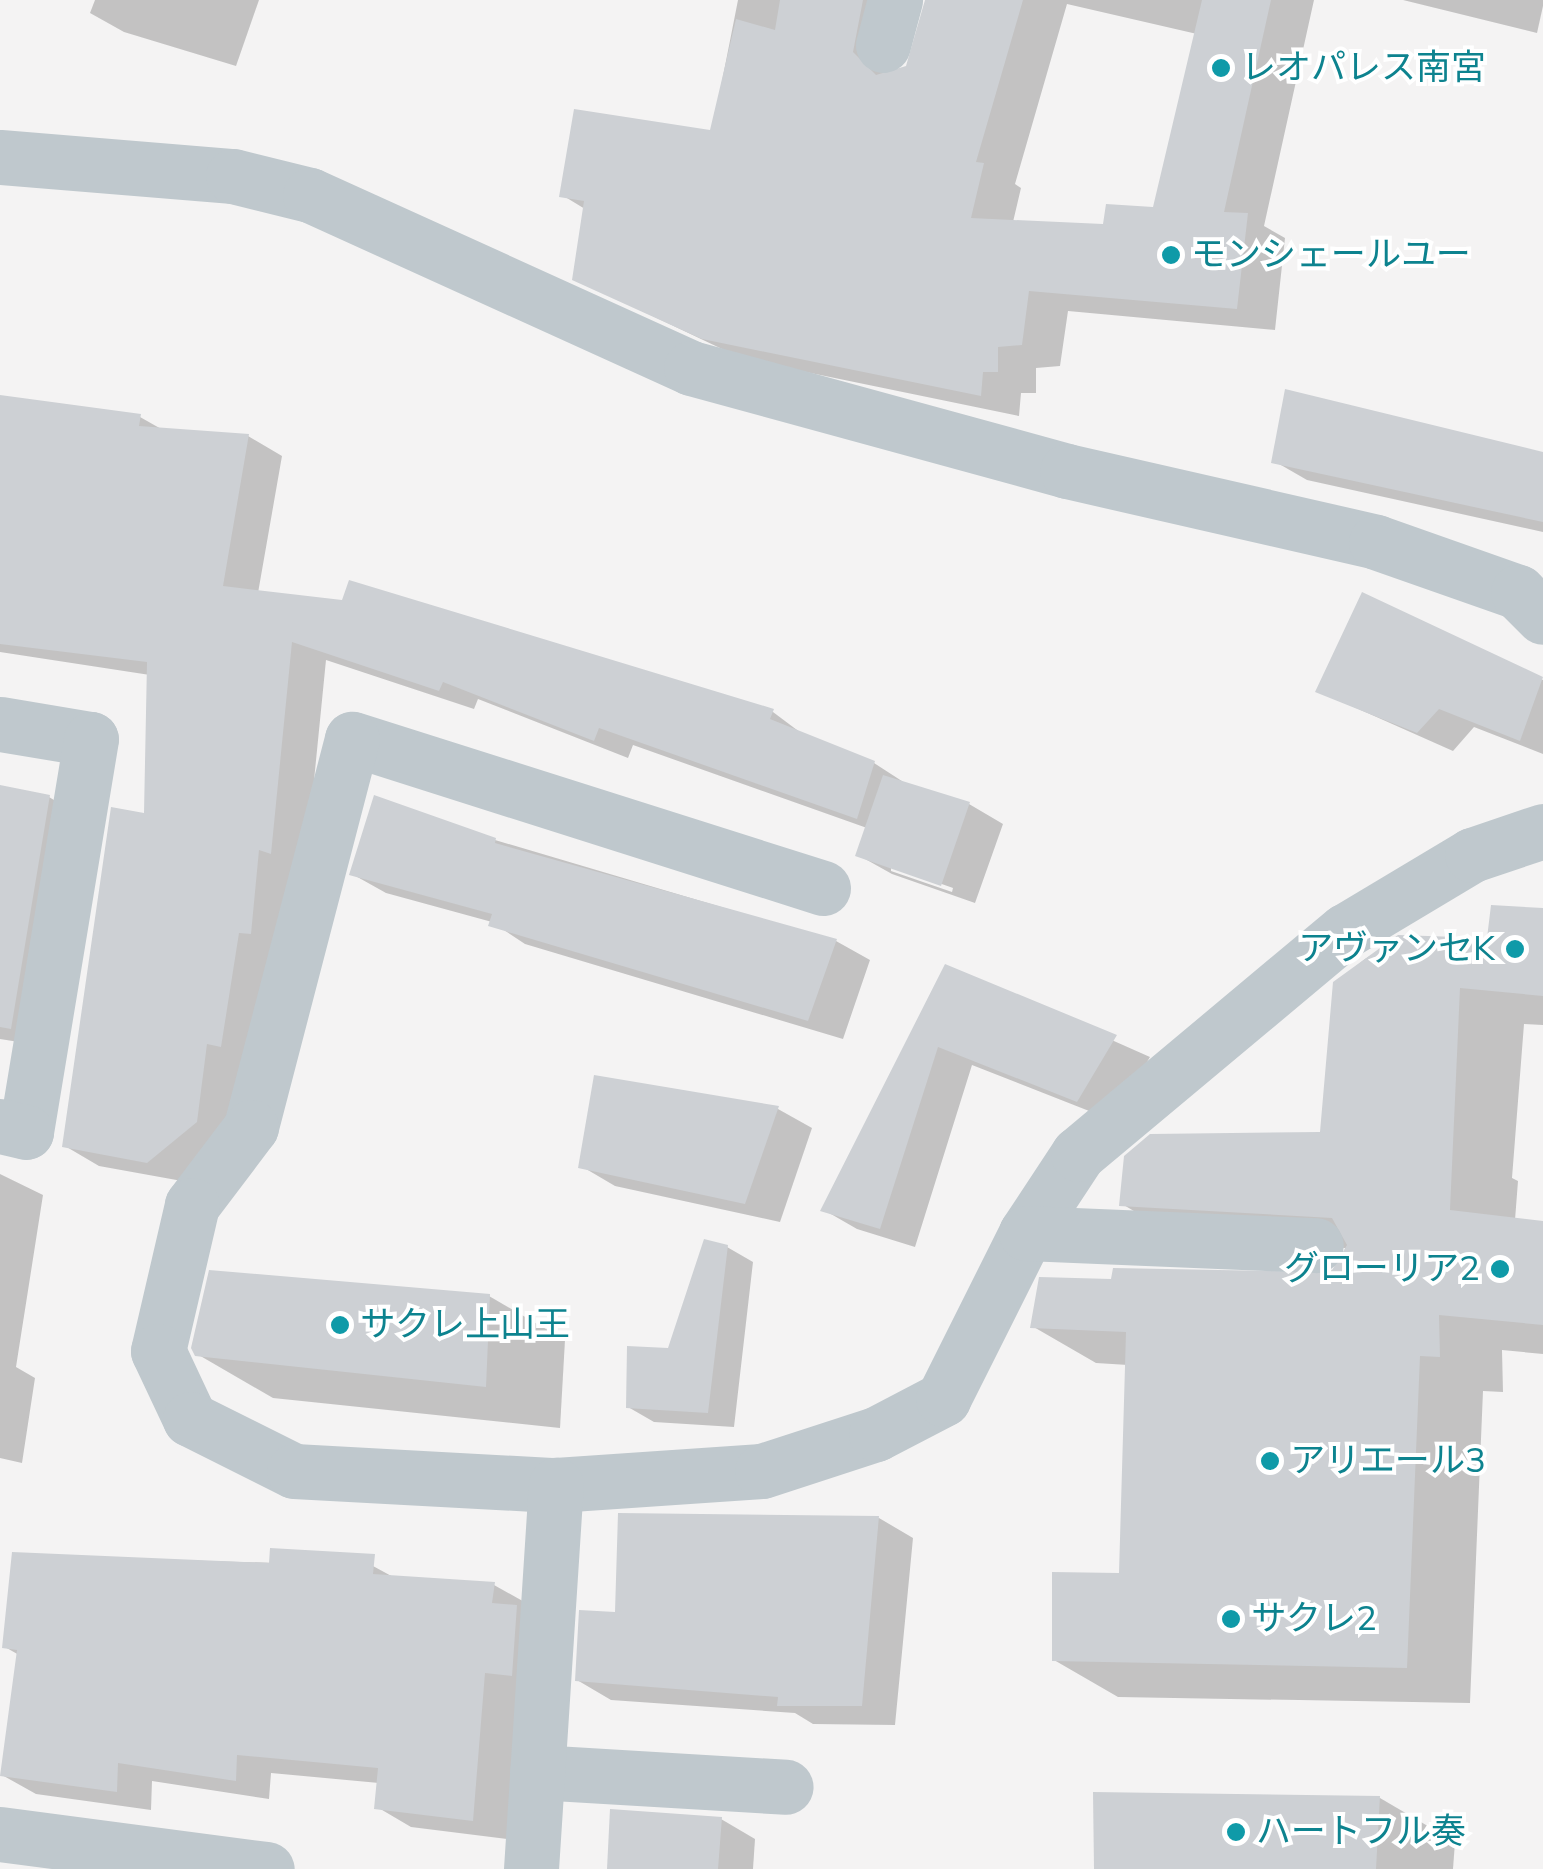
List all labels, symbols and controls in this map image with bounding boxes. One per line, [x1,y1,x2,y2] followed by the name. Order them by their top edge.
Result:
[1241,47,1486,89] place label: レオパレス南宮
[1210,57,1232,79] marker: レオパレス南宮
[1191,234,1471,276] place label: モンシェールユー
[1160,244,1182,266] marker: モンシェールユー
[1298,928,1495,970] place label: アヴァンセK
[1504,938,1526,960] marker: アヴァンセK
[1284,1248,1480,1290] place label: グローリア2
[1489,1258,1511,1280] marker: グローリア2
[360,1304,570,1346] place label: サクレ上山王
[329,1314,351,1336] marker: サクレ上山王
[1290,1440,1486,1482] place label: アリエール3
[1259,1450,1281,1472] marker: アリエール3
[1251,1598,1377,1640] place label: サクレ2
[1220,1608,1242,1630] marker: サクレ2
[1256,1811,1466,1853] place label: ハートフル奏
[1225,1821,1247,1843] marker: ハートフル奏

